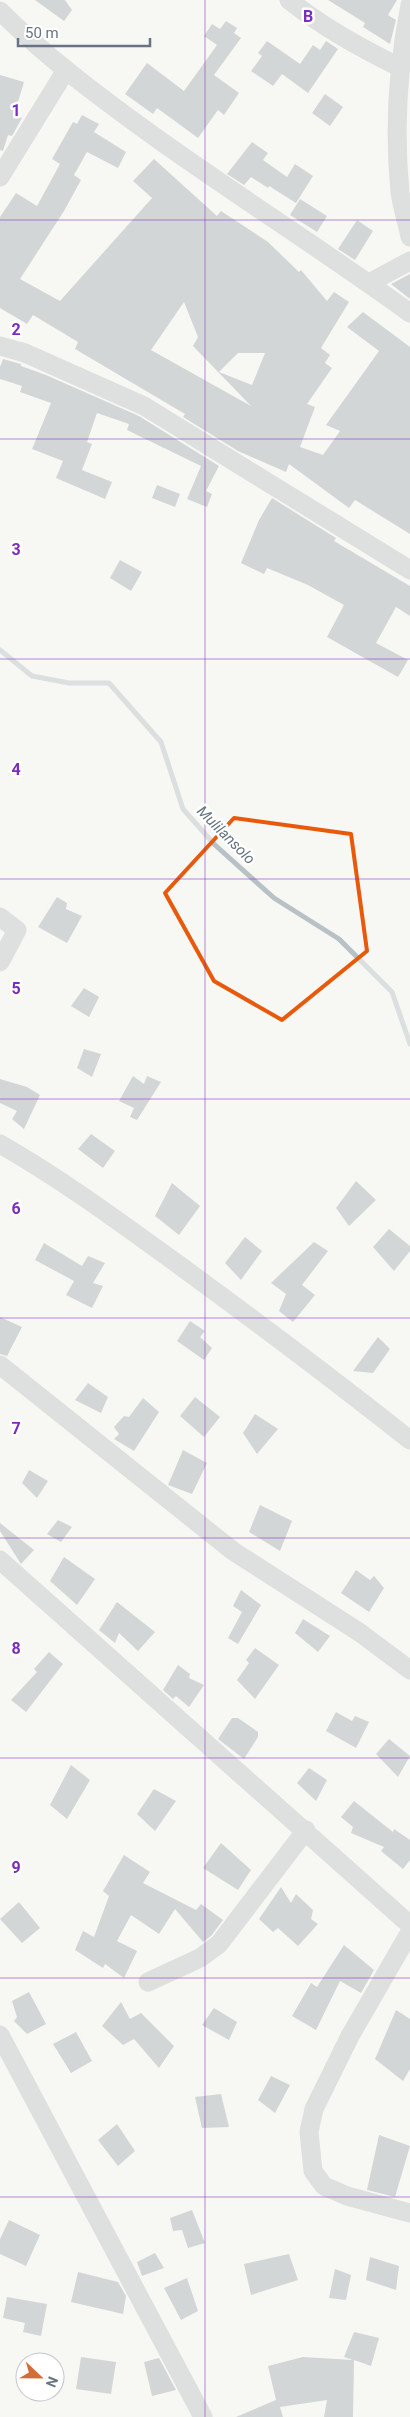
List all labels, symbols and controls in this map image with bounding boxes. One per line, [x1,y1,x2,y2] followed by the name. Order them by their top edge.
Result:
[303,7,313,26] text: B
[18,15,150,47] scale bar
[25,24,59,42] text: 50 m
[11,101,21,120] text: 1
[11,320,21,339] text: 2
[11,540,21,559] text: 3
[11,760,21,779] text: 4
[193,802,259,868] water label: Mulilansolo
[11,979,21,998] text: 5
[11,1199,21,1218] text: 6
[11,1419,21,1438] text: 7
[11,1639,21,1658] text: 8
[11,1858,21,1877] text: 9
[15,2352,65,2402] north arrow
[43,2374,61,2389] text: N

